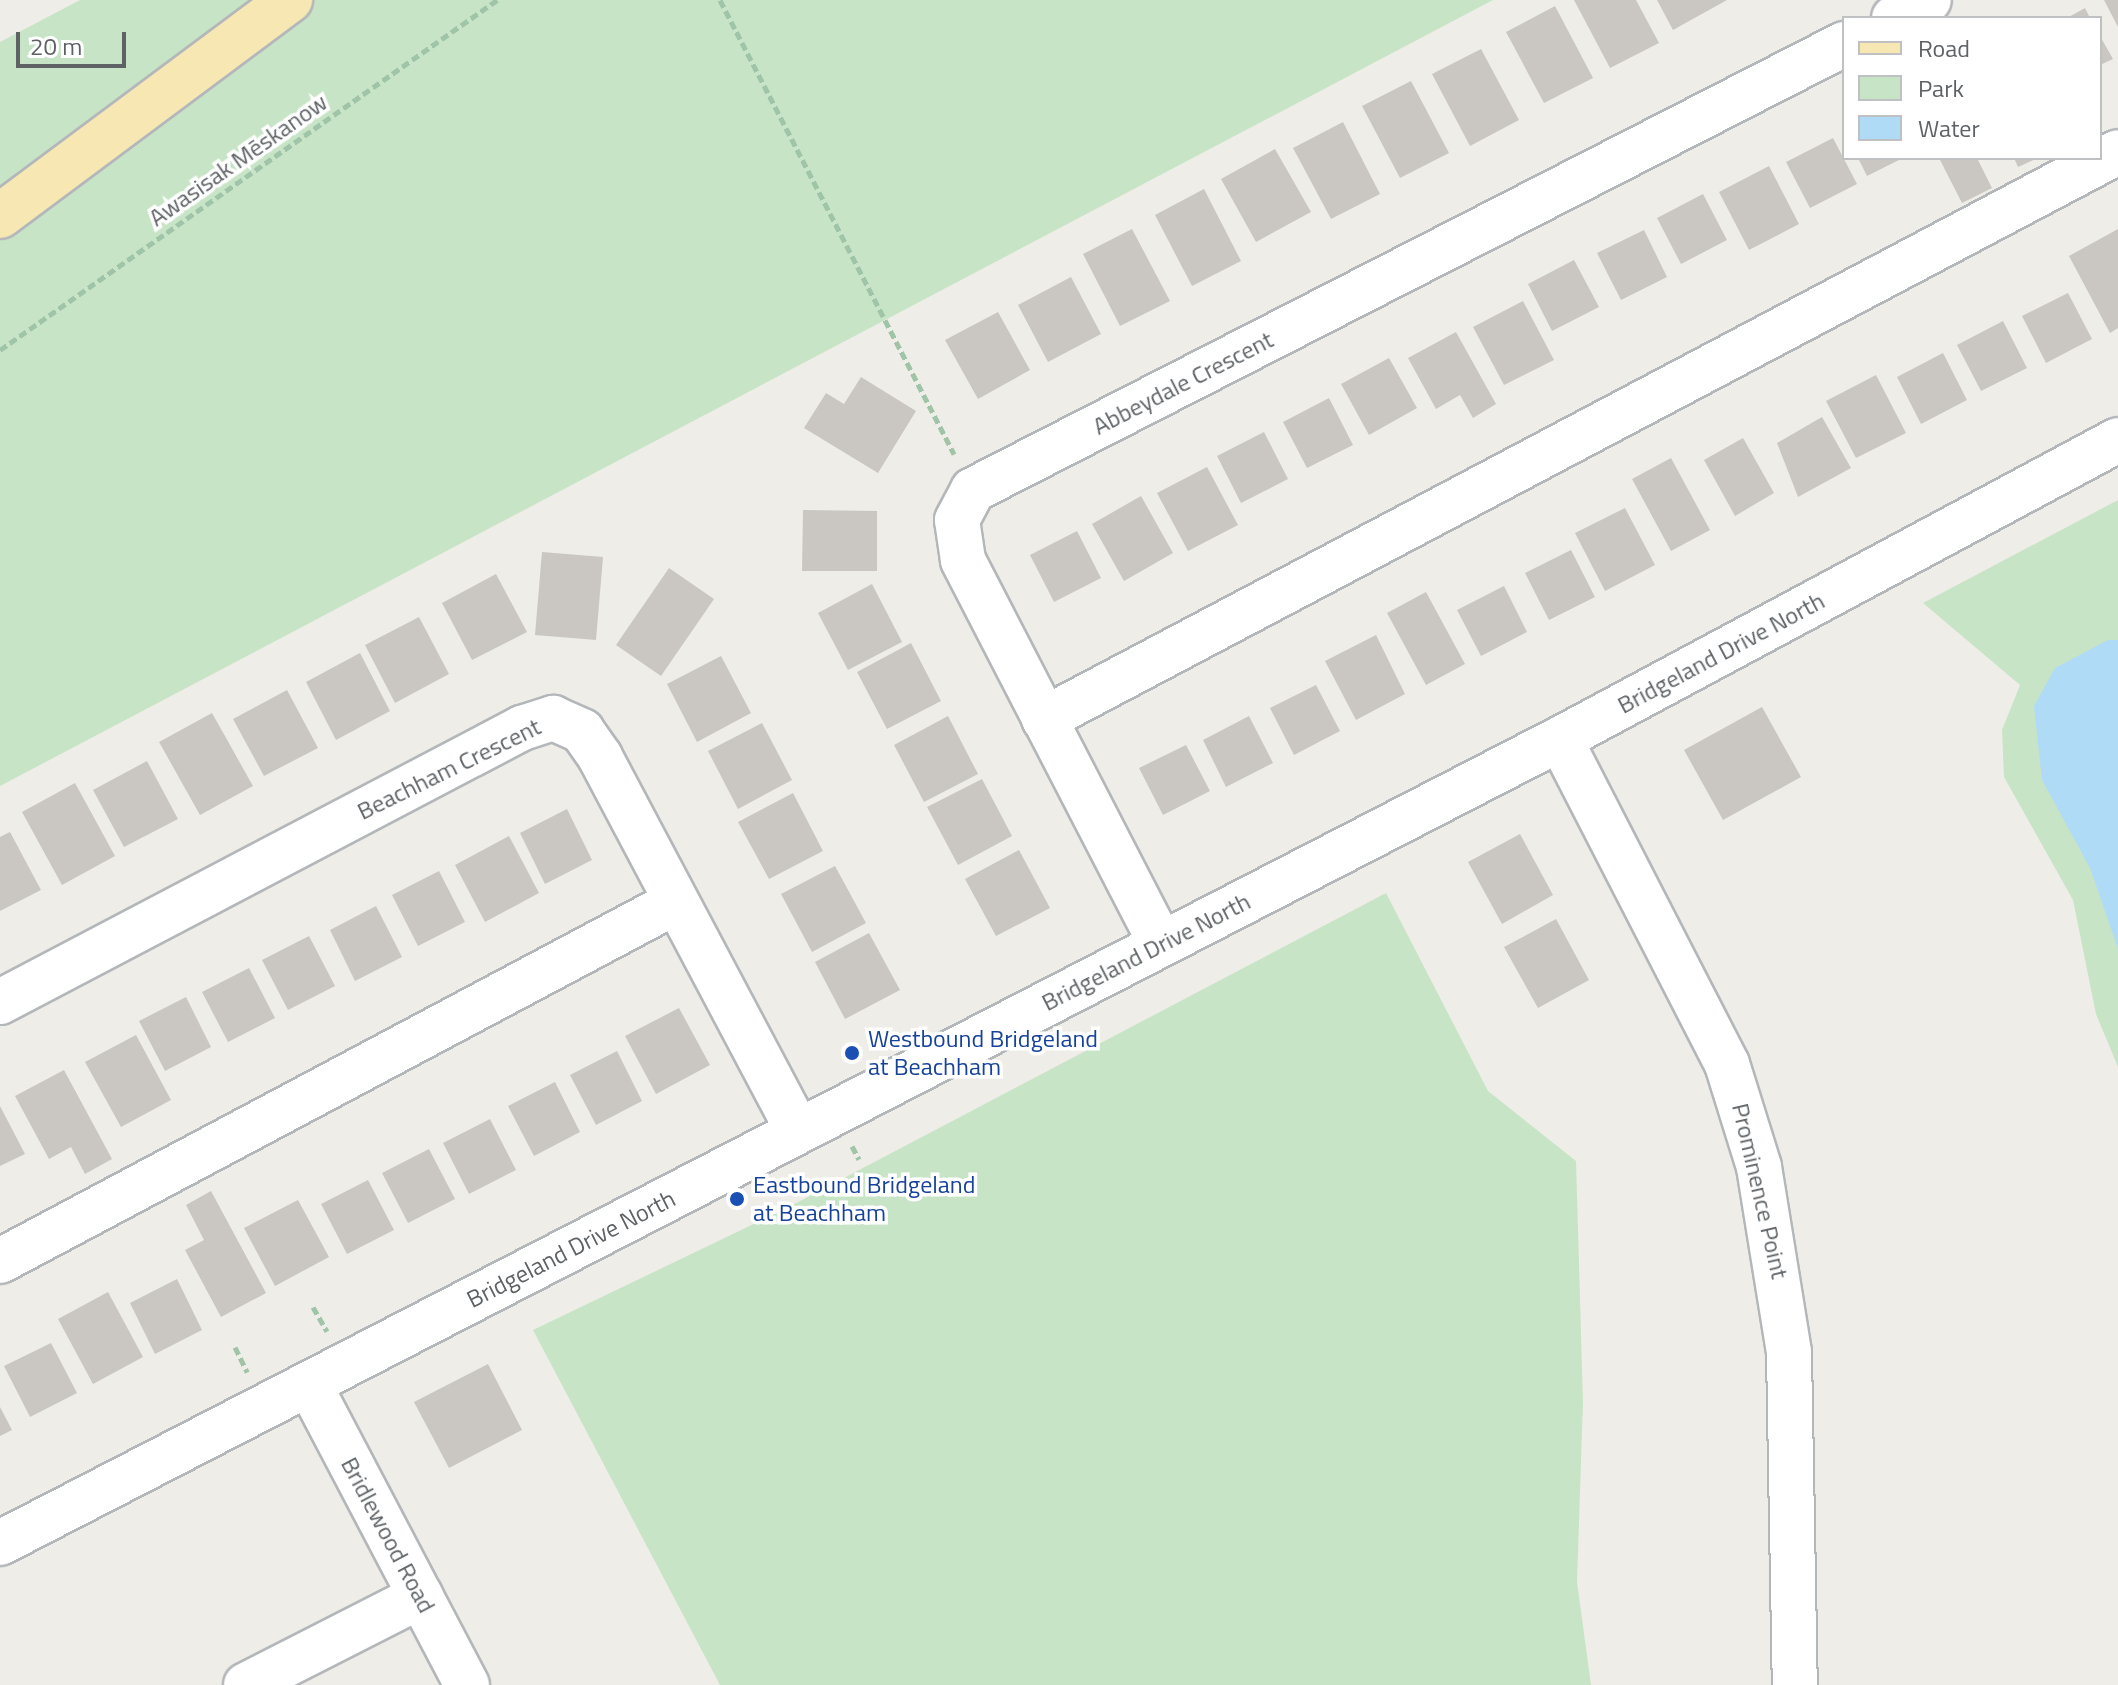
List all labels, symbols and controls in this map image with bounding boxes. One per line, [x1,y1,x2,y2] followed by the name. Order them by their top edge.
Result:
[20,16,130,66] scale bar
[1842,16,2102,160] legend
[30,28,82,64] text: 20 m
[1918,30,1970,66] text: Road
[1918,70,1964,106] text: Park
[143,88,333,232] street label: Awasisak Mēskanow
[1918,110,1980,146] text: Water
[1088,325,1278,441] street label: Abbeydale Crescent
[1613,586,1829,720] street label: Bridgeland Drive North
[353,712,545,826] street label: Beachham Crescent
[1037,887,1255,1017] street label: Bridgeland Drive North
[868,1025,1098,1081] place label: Westbound Bridgeland at Beachham
[843,1044,861,1062] marker: Westbound Bridgeland at Beachham
[1726,1100,1794,1282] street label: Prominence Point
[753,1171,975,1227] place label: Eastbound Bridgeland at Beachham
[462,1184,680,1314] street label: Bridgeland Drive North
[728,1190,746,1208] marker: Eastbound Bridgeland at Beachham
[335,1452,441,1618] street label: Bridlewood Road

